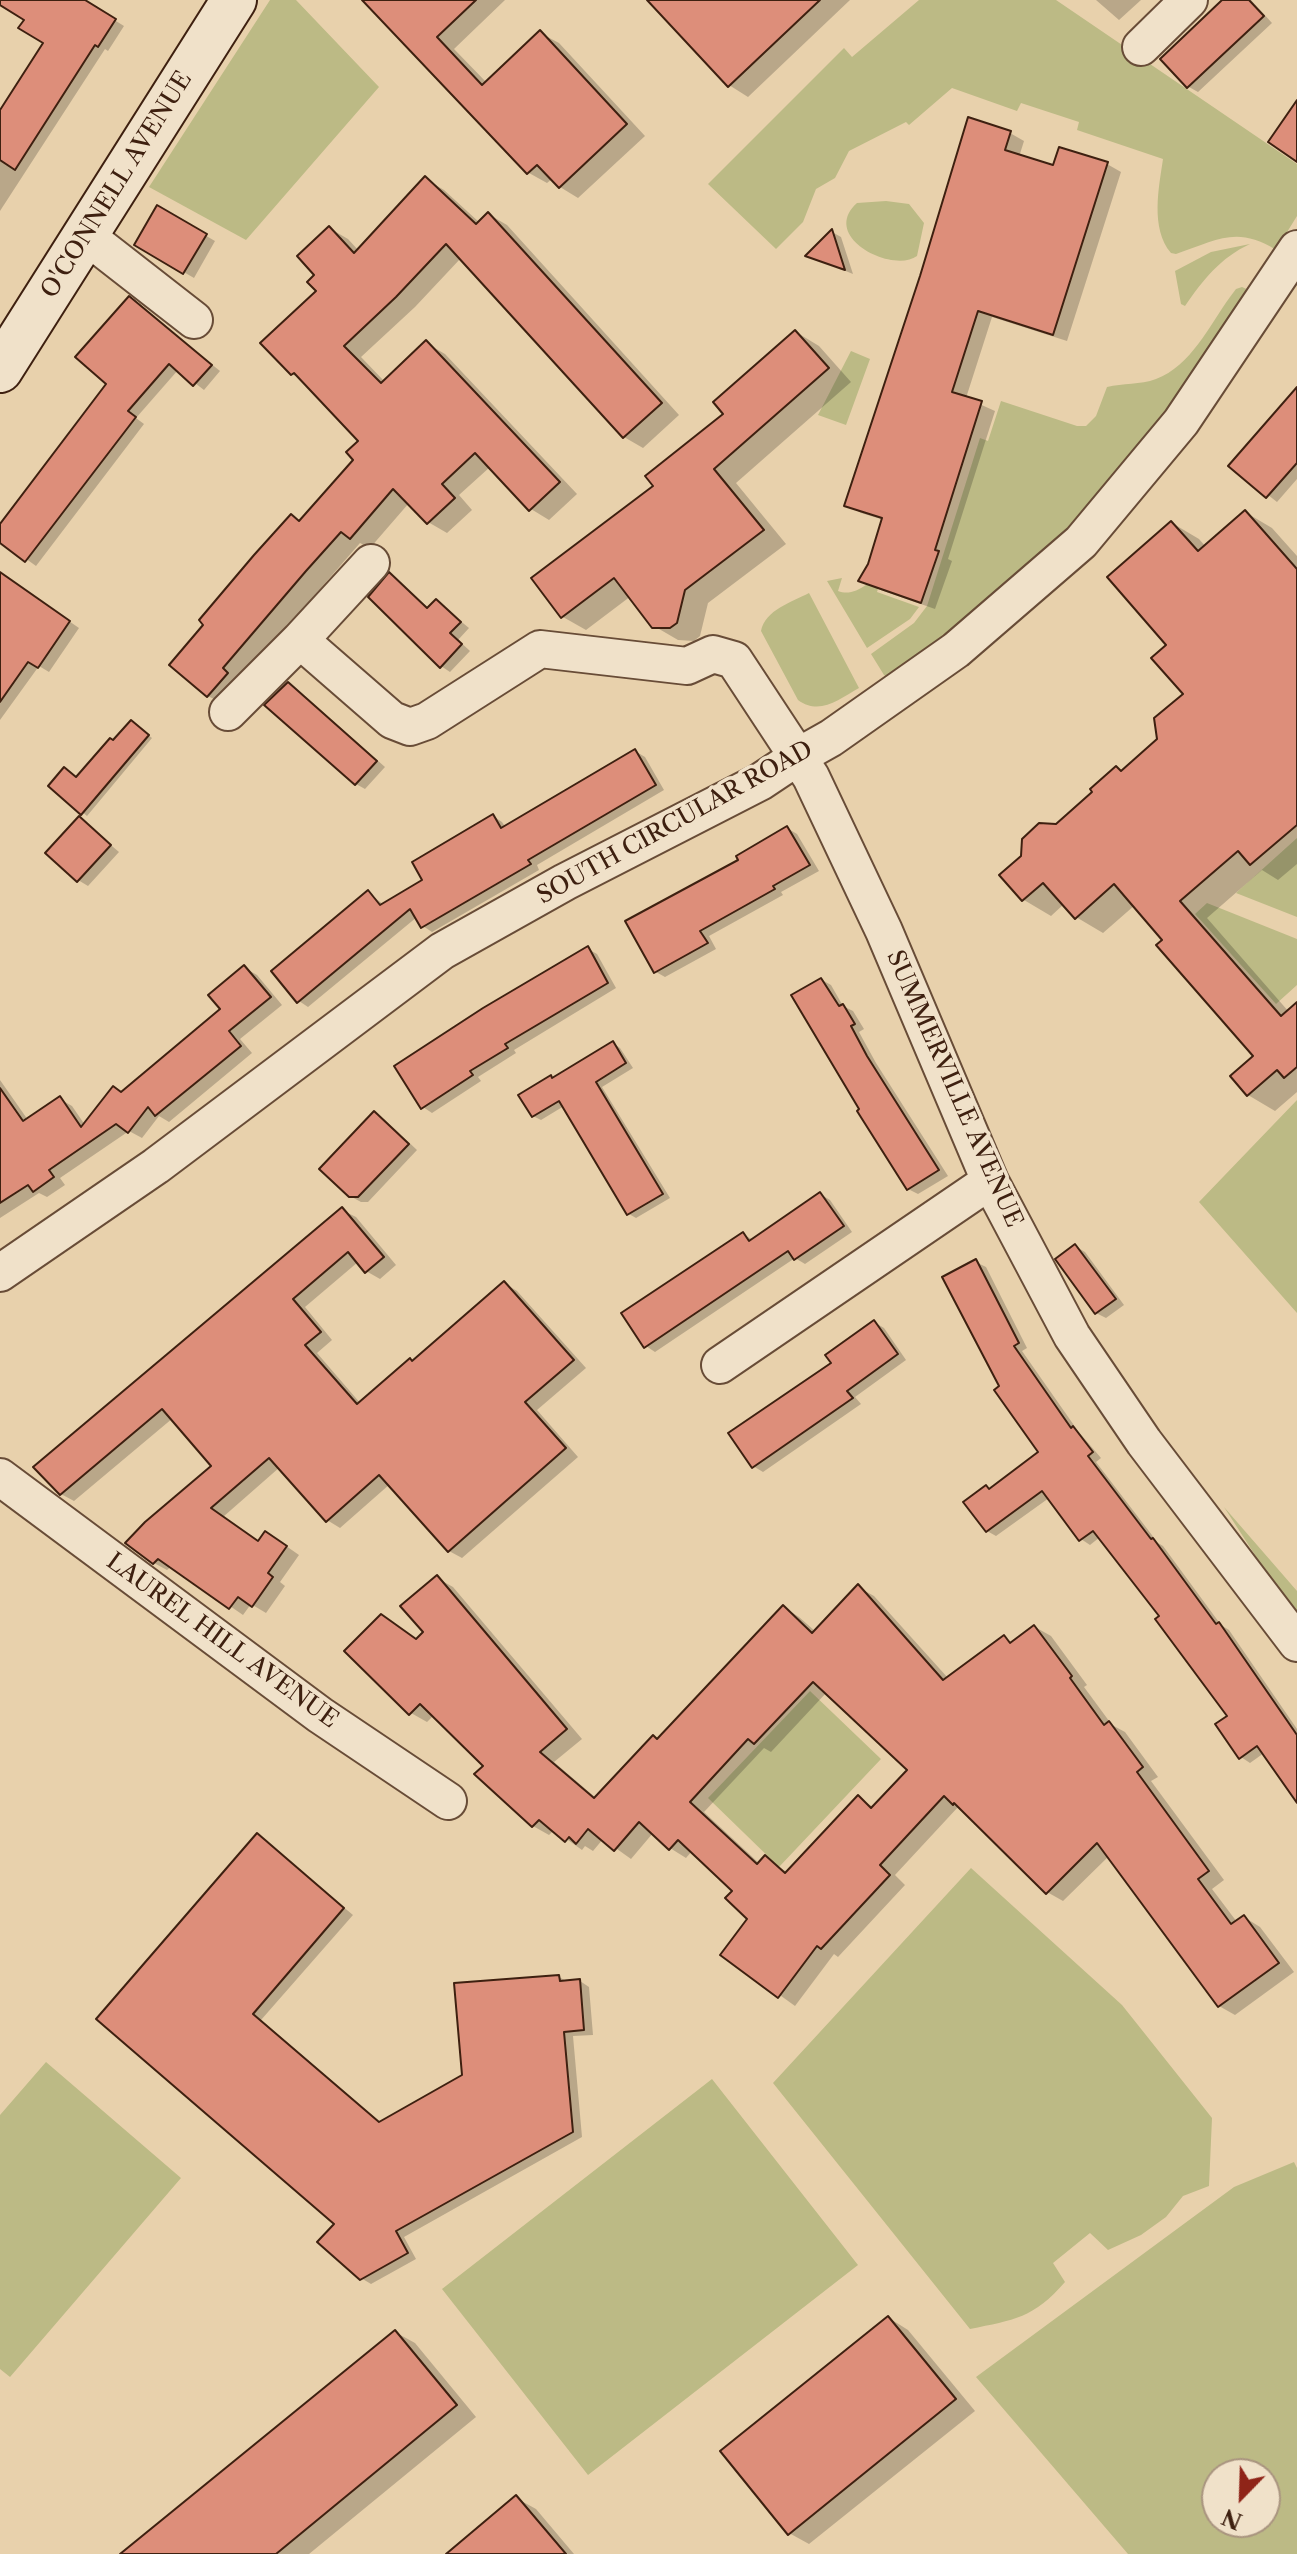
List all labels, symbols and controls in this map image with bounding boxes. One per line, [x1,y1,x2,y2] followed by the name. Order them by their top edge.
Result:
[35,66,199,304] street label: O'CONNELL AVENUE
[532,735,818,911] street label: SOUTH CIRCULAR ROAD
[880,946,1028,1232] street label: SUMMERVILLE AVENUE
[101,1547,343,1735] street label: LAUREL HILL AVENUE
[1201,2458,1281,2538] north arrow
[1218,2503,1246,2535] text: N

